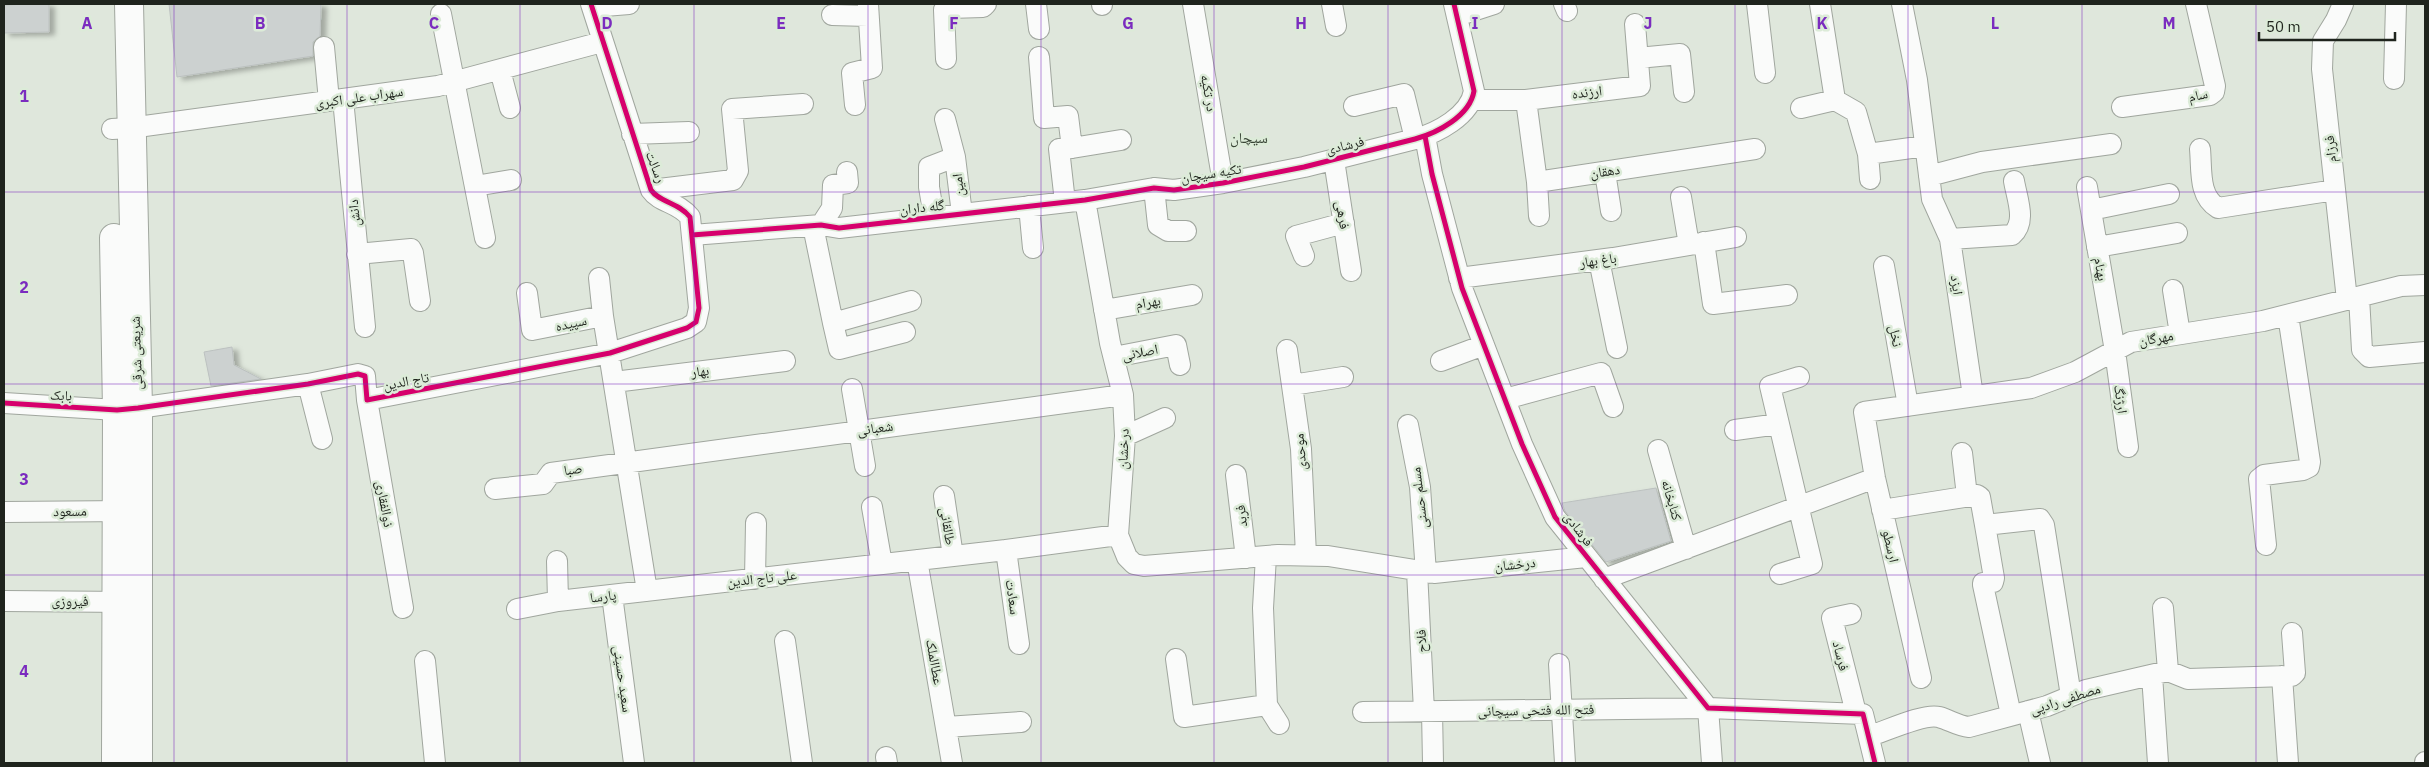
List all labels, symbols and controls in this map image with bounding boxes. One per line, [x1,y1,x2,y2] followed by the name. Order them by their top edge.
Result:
[2259,10,2395,42] scale bar
[82,13,93,33] text: A
[255,13,266,33] text: B
[429,13,439,33] text: C
[601,13,613,33] text: D
[776,13,786,33] text: E
[949,13,959,33] text: F
[1122,13,1134,33] text: G
[1295,13,1307,33] text: H
[1472,13,1479,33] text: I
[1644,13,1652,33] text: J
[1816,13,1828,33] text: K
[1991,13,1999,33] text: L
[2162,13,2176,33] text: M
[2266,17,2301,36] text: 50 m
[1197,73,1221,113] street label: در تکیه
[1571,81,1603,103] street label: ارزنده
[314,82,404,112] street label: سهراب علی اکبری
[2187,84,2210,107] street label: سام
[19,86,29,106] text: 1
[1230,128,1268,148] district label: سیچان
[1324,132,1366,158] street label: فرشادی
[2320,134,2341,163] street label: فرزام
[642,149,670,185] street label: رسالت
[1179,159,1243,187] street label: تکیه سیچان
[1589,160,1621,182] street label: دهقان
[948,173,968,197] street label: امین
[899,196,945,218] street label: گله داران
[344,198,364,227] street label: دانش
[1332,200,1354,230] street label: فرهی
[1577,248,1618,273] street label: باغ بهار
[2089,256,2112,283] street label: بهنام
[1947,274,1967,296] street label: ایزد
[19,277,29,297] text: 2
[1134,291,1162,314] street label: بهرام
[554,311,588,335] street label: سپیده
[126,316,146,390] street label: شریعتی شرقی
[1885,324,1907,348] street label: نخل
[2137,326,2175,350] street label: مهرگان
[1120,340,1160,364] street label: اصلانی
[689,361,710,381] street label: بهار
[381,368,431,395] street label: تاج الدین
[2110,383,2132,415] street label: ارژنگ
[49,385,73,405] street label: بابک
[856,417,894,439] street label: شعبانی
[1113,428,1133,470] street label: درخشان
[1289,433,1311,471] street label: موحدی
[563,459,583,479] street label: صبا
[1406,466,1433,530] street label: مسلم حسنی
[19,469,29,489] text: 3
[1658,478,1686,523] street label: کتابخانه
[372,479,398,529] street label: ذوالفقاری
[53,502,87,520] street label: مسعود
[1231,504,1251,528] street label: فربد
[936,506,960,546] street label: طالقانی
[1560,508,1598,550] street label: فرشادی
[1878,528,1904,564] street label: ارسطو
[1494,553,1537,575] street label: درخشان
[726,565,798,592] street label: علی تاج الدین
[1002,578,1024,616] street label: سعادت
[589,585,617,607] street label: پارسا
[51,592,89,610] street label: فیروزی
[1411,629,1432,653] street label: فلاح
[922,638,948,686] street label: عطاالملک
[1829,639,1853,673] street label: فرساد
[609,645,637,713] street label: سعید حسینی
[19,661,29,681] text: 4
[2027,679,2103,719] street label: مصطفی رادپی
[1478,700,1595,721] street label: فتح الله فتحی سیچانی

